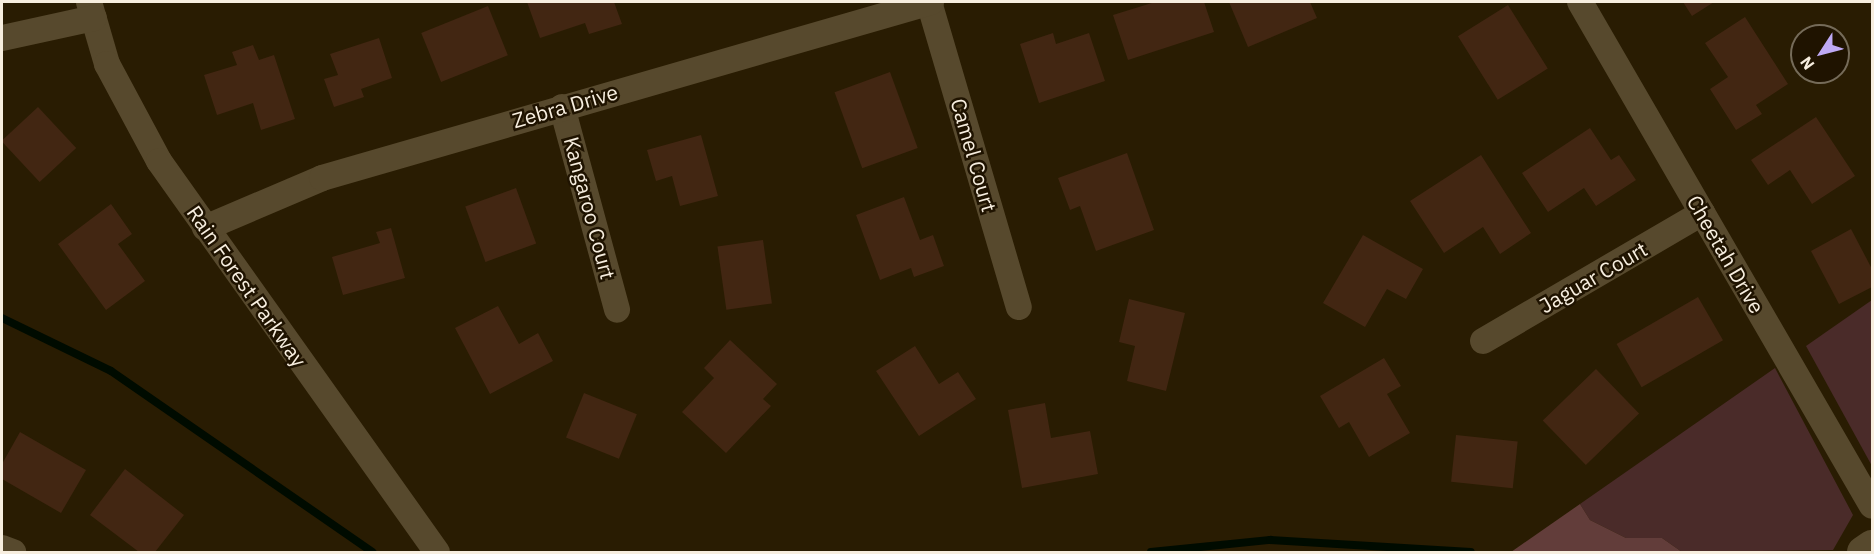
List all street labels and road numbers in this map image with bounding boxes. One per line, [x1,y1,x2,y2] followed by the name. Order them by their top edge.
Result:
[509,79,621,133] street label: Zebra Drive
[946,95,1002,215] street label: Camel Court
[559,134,621,282] street label: Kangaroo Court
[1682,190,1770,318] street label: Cheetah Drive
[182,200,312,372] street label: Rain Forest Parkway
[1534,236,1652,318] street label: Jaguar Court

